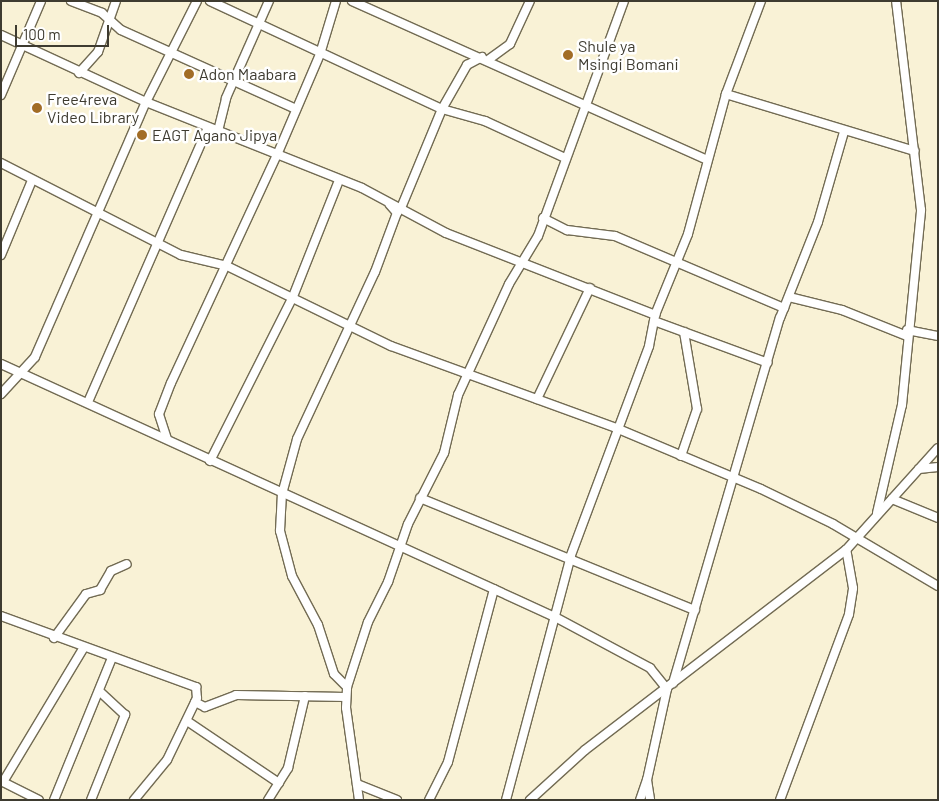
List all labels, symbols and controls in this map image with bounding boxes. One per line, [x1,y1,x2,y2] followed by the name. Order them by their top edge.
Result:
[18,15,111,47] scale bar
[23,25,61,43] text: 100 m
[578,36,679,74] place label: Shule ya Msingi Bomani
[562,49,574,61] marker: Shule ya Msingi Bomani
[199,64,296,84] place label: Adon Maabara
[183,68,195,80] marker: Adon Maabara
[47,89,139,127] place label: Free4reva Video Library
[31,102,43,114] marker: Free4reva Video Library
[152,125,277,145] place label: EAGT Agano Jipya
[136,129,148,141] marker: EAGT Agano Jipya

